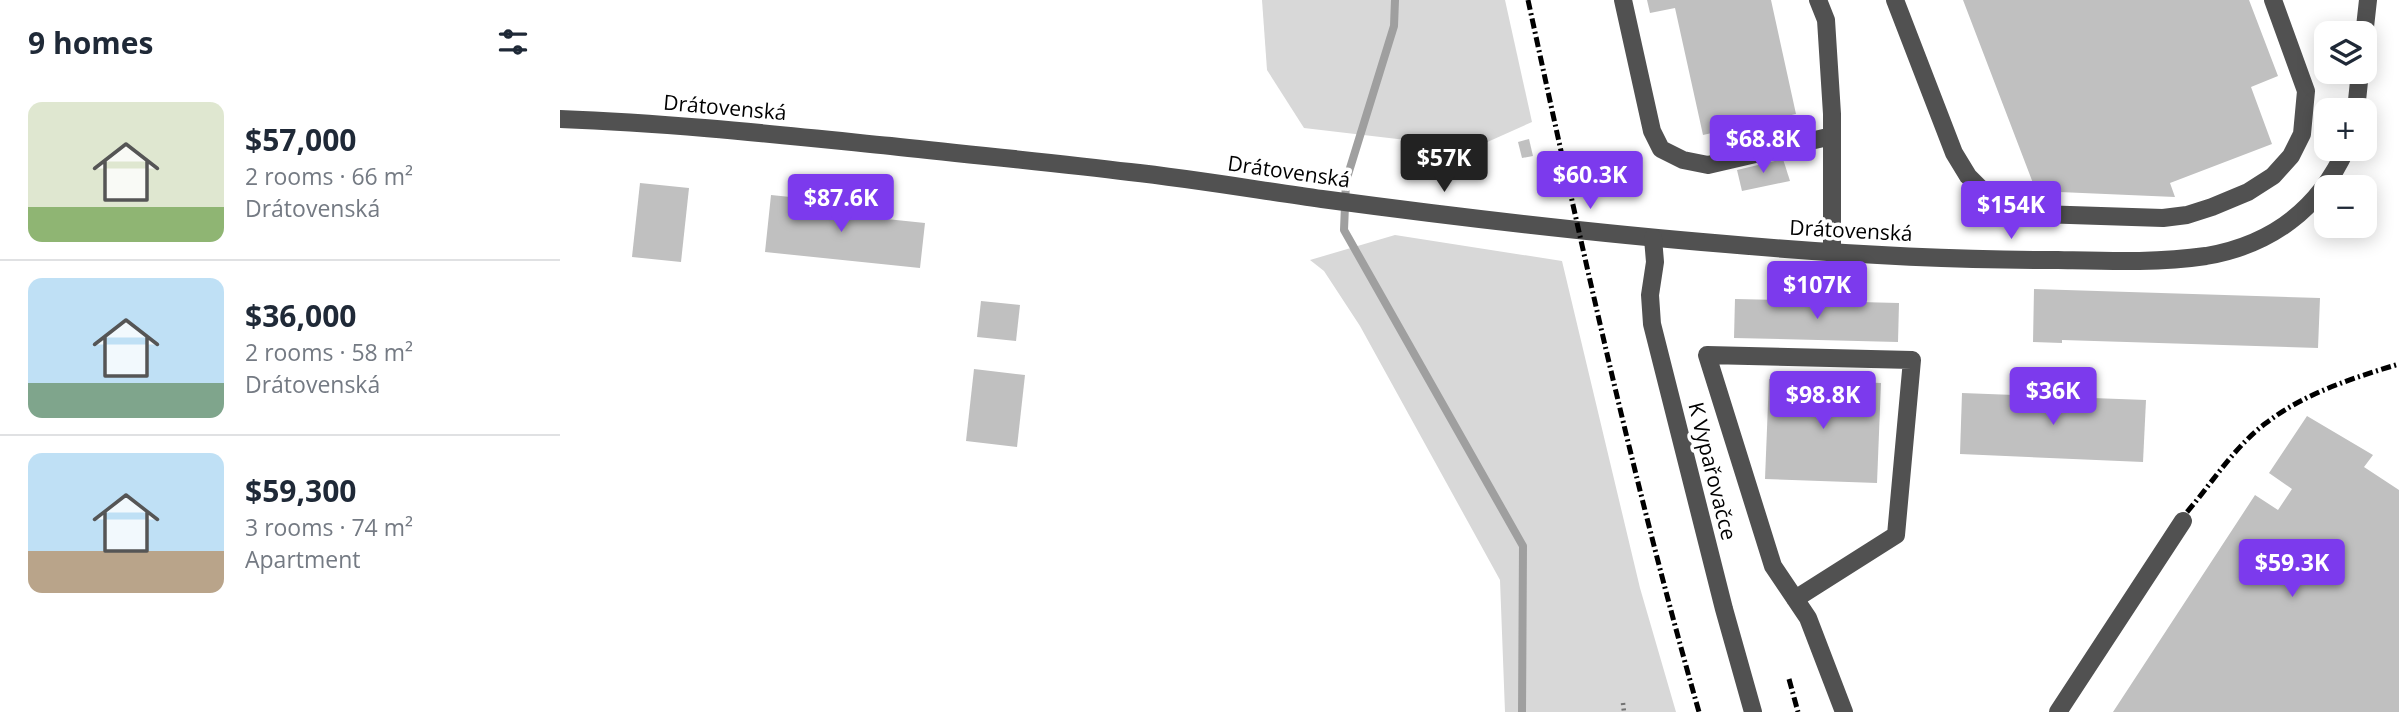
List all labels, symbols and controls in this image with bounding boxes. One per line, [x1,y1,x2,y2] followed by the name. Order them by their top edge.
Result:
[2314,21,2377,238] map controls
[2314,21,2377,84] button: layers
[28,22,153,63] text: 9 homes
[494,23,532,61] icon: filters
[662,88,788,126] street label: Drátovenská
[2314,98,2377,161] button: +
[1706,116,1820,175] pin: $68.8K
[245,119,356,160] text: $57,000
[1726,122,1800,154] text: $68.8K
[84,130,168,214] icon: home
[1403,134,1485,194] pin: $57K
[1417,141,1471,173] text: $57K
[1226,149,1352,193] street label: Drátovenská
[1533,152,1647,211] pin: $60.3K
[1553,158,1627,190] text: $60.3K
[245,160,413,192] text: 2 rooms · 66 m²
[784,174,898,234] pin: $87.6K
[2314,175,2377,238] button: −
[804,181,878,213] text: $87.6K
[1962,182,2060,241] pin: $154K
[1977,188,2045,220] text: $154K
[245,192,380,224] text: Drátovenská
[1789,213,1913,247] street label: Drátovenská
[1768,262,1866,321] pin: $107K
[1783,268,1851,300] text: $107K
[245,295,356,336] text: $36,000
[84,306,168,390] icon: home
[245,336,413,368] text: 2 rooms · 58 m²
[245,368,380,400] text: Drátovenská
[2012,368,2094,427] pin: $36K
[1766,372,1880,431] pin: $98.8K
[2026,374,2080,406] text: $36K
[1786,378,1860,410] text: $98.8K
[1682,399,1744,543] street label: K Vypařovačce
[245,470,356,511] text: $59,300
[84,481,168,565] icon: home
[245,511,413,543] text: 3 rooms · 74 m²
[2235,540,2349,599] pin: $59.3K
[245,543,361,575] text: Apartment
[2255,546,2329,578] text: $59.3K

